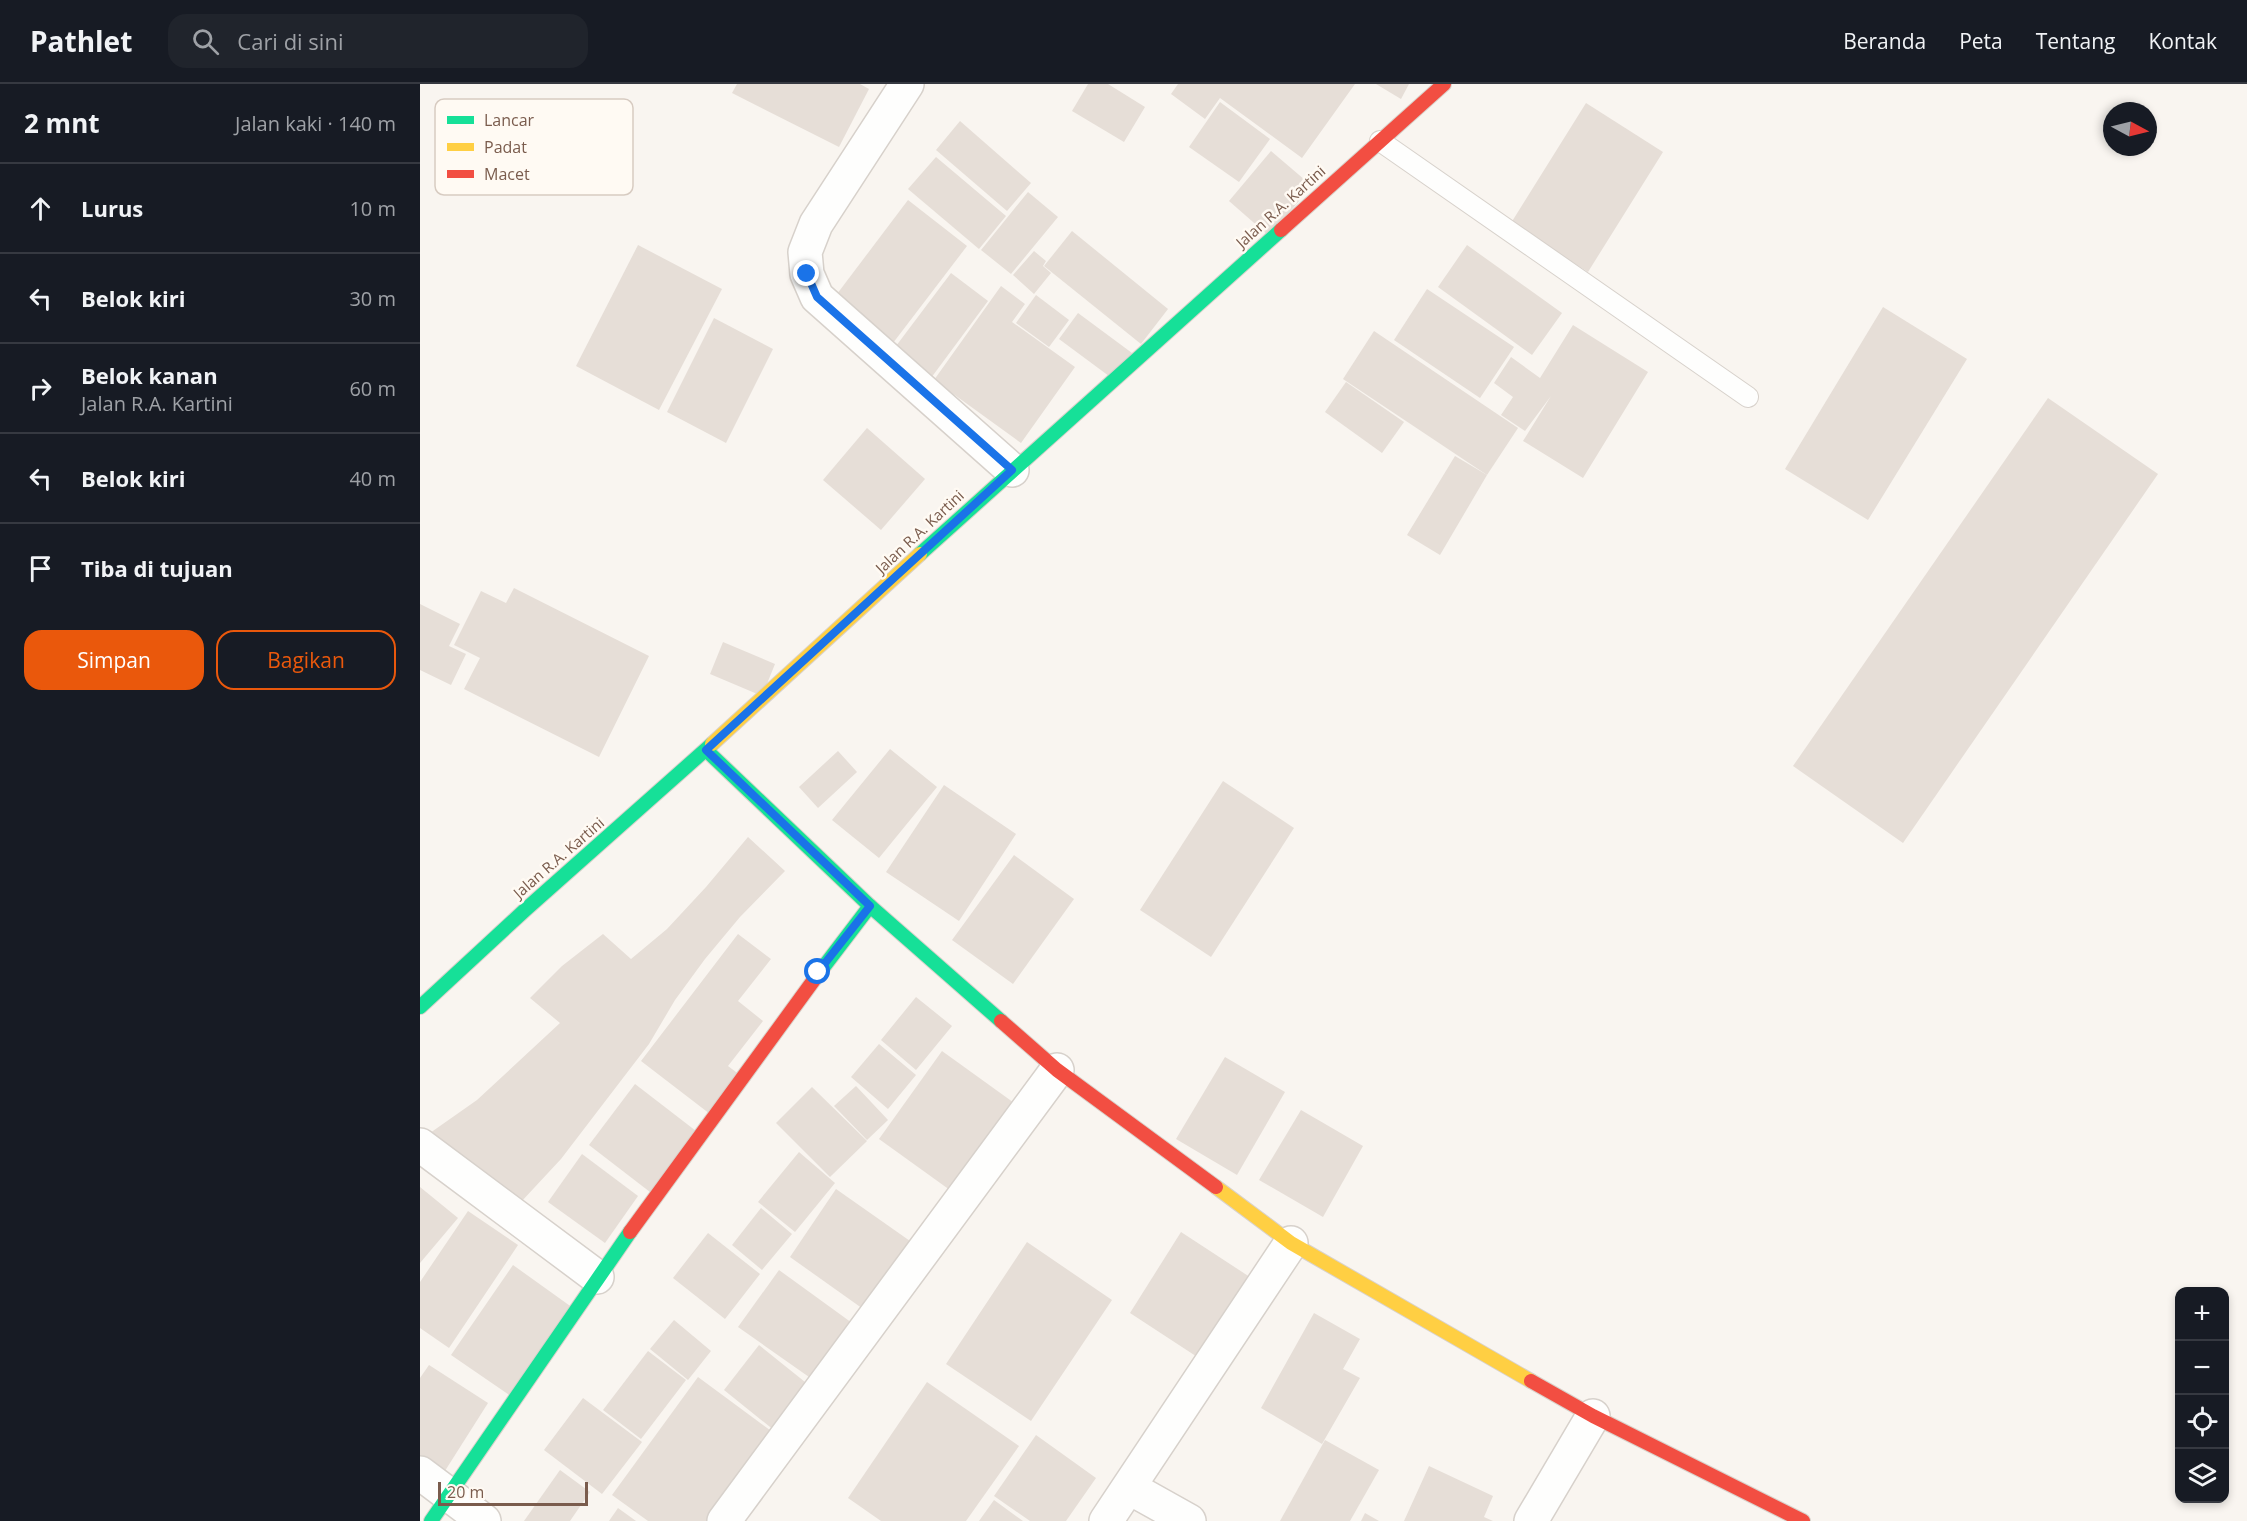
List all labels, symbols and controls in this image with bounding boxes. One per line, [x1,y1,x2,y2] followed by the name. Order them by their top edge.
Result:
[168,14,588,68] search box
[30,22,132,60] text: Pathlet
[189,25,222,58] icon: search
[237,26,343,56] text: Cari di sini
[1843,27,1926,55] text: Beranda
[1959,27,2003,55] text: Peta
[2036,27,2115,55] text: Tentang
[2148,27,2217,55] text: Kontak
[435,99,633,195] legend
[2103,102,2157,156] north arrow
[24,105,100,141] text: 2 mnt
[484,109,535,131] text: Lancar
[235,110,396,137] text: Jalan kaki · 140 m
[484,136,527,158] text: Padat
[1230,161,1329,253] street label: Jalan R.A. Kartini
[484,163,530,185] text: Macet
[24,192,57,225] icon: ahead
[81,193,143,223] text: Lurus
[349,195,396,222] text: 10 m
[793,260,819,286] route end
[24,282,57,315] icon: left
[81,283,186,313] text: Belok kiri
[349,285,396,312] text: 30 m
[81,360,218,390] text: Belok kanan
[24,372,57,405] icon: right
[349,375,396,402] text: 60 m
[81,390,233,417] text: Jalan R.A. Kartini
[24,462,57,495] icon: left
[81,463,186,493] text: Belok kiri
[349,465,396,492] text: 40 m
[869,485,968,579] street label: Jalan R.A. Kartini
[24,552,57,585] icon: arrive
[81,553,233,583] text: Tiba di tujuan
[24,630,204,690] button: Simpan
[216,630,396,690] button: Bagikan
[507,812,608,903] street label: Jalan R.A. Kartini
[804,958,830,984] route start
[2175,1287,2229,1503] map controls
[2175,1287,2229,1341] button: +
[2175,1341,2229,1395] button: −
[2175,1395,2229,1449] button: locate
[2175,1449,2229,1503] button: layers
[438,1479,588,1506] scale bar
[447,1481,484,1503] text: 20 m

